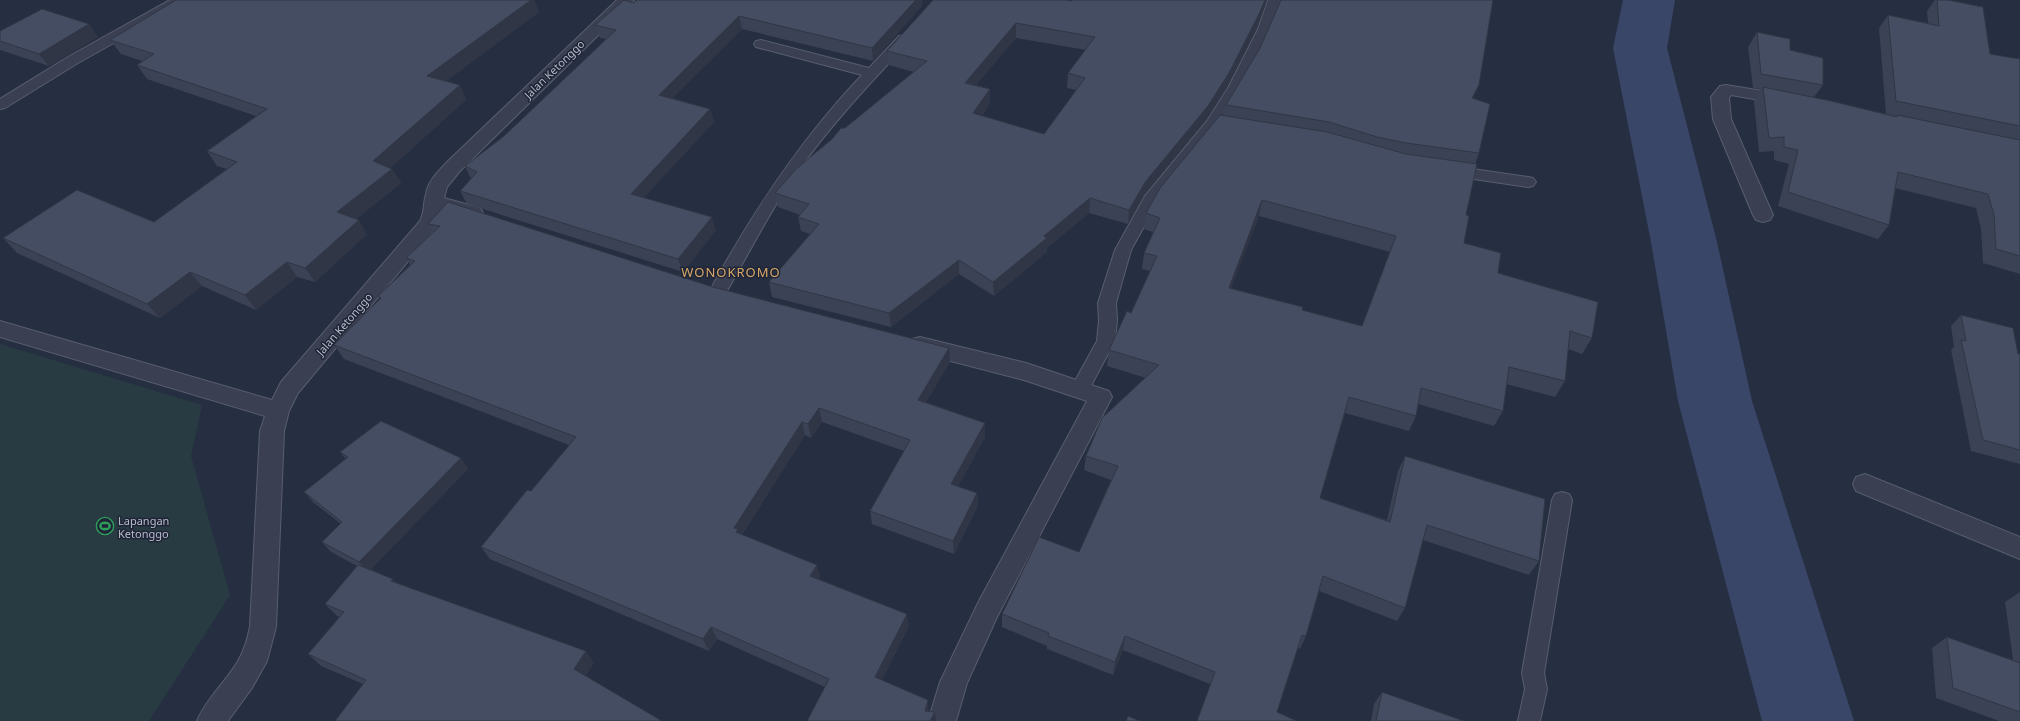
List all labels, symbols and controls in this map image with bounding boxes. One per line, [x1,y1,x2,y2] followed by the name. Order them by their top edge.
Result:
[520,36,588,102] street label: Jalan Ketonggo
[681,263,781,281] district label: WONOKROMO
[312,289,376,359] street label: Jalan Ketonggo
[118,513,169,541] place label: Lapangan Ketonggo
[95,516,115,536] sports icon: Lapangan Ketonggo

